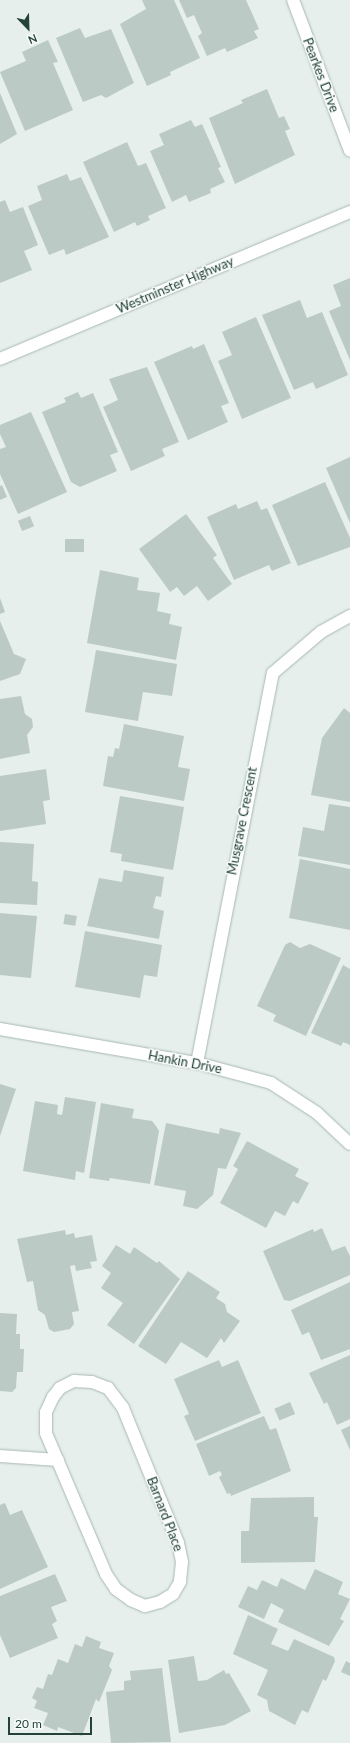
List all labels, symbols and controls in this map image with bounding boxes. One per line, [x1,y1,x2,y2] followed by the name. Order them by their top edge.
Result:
[8,8,48,48] north arrow
[26,32,39,47] text: N
[300,36,342,114] street label: Pearkes Drive
[114,253,236,317] street label: Westminster Highway
[224,766,260,876] street label: Musgrave Crescent
[147,1047,223,1077] street label: Hankin Drive
[144,1475,186,1553] street label: Barnard Place
[10,1709,94,1735] scale bar
[15,1716,42,1731] text: 20 m

